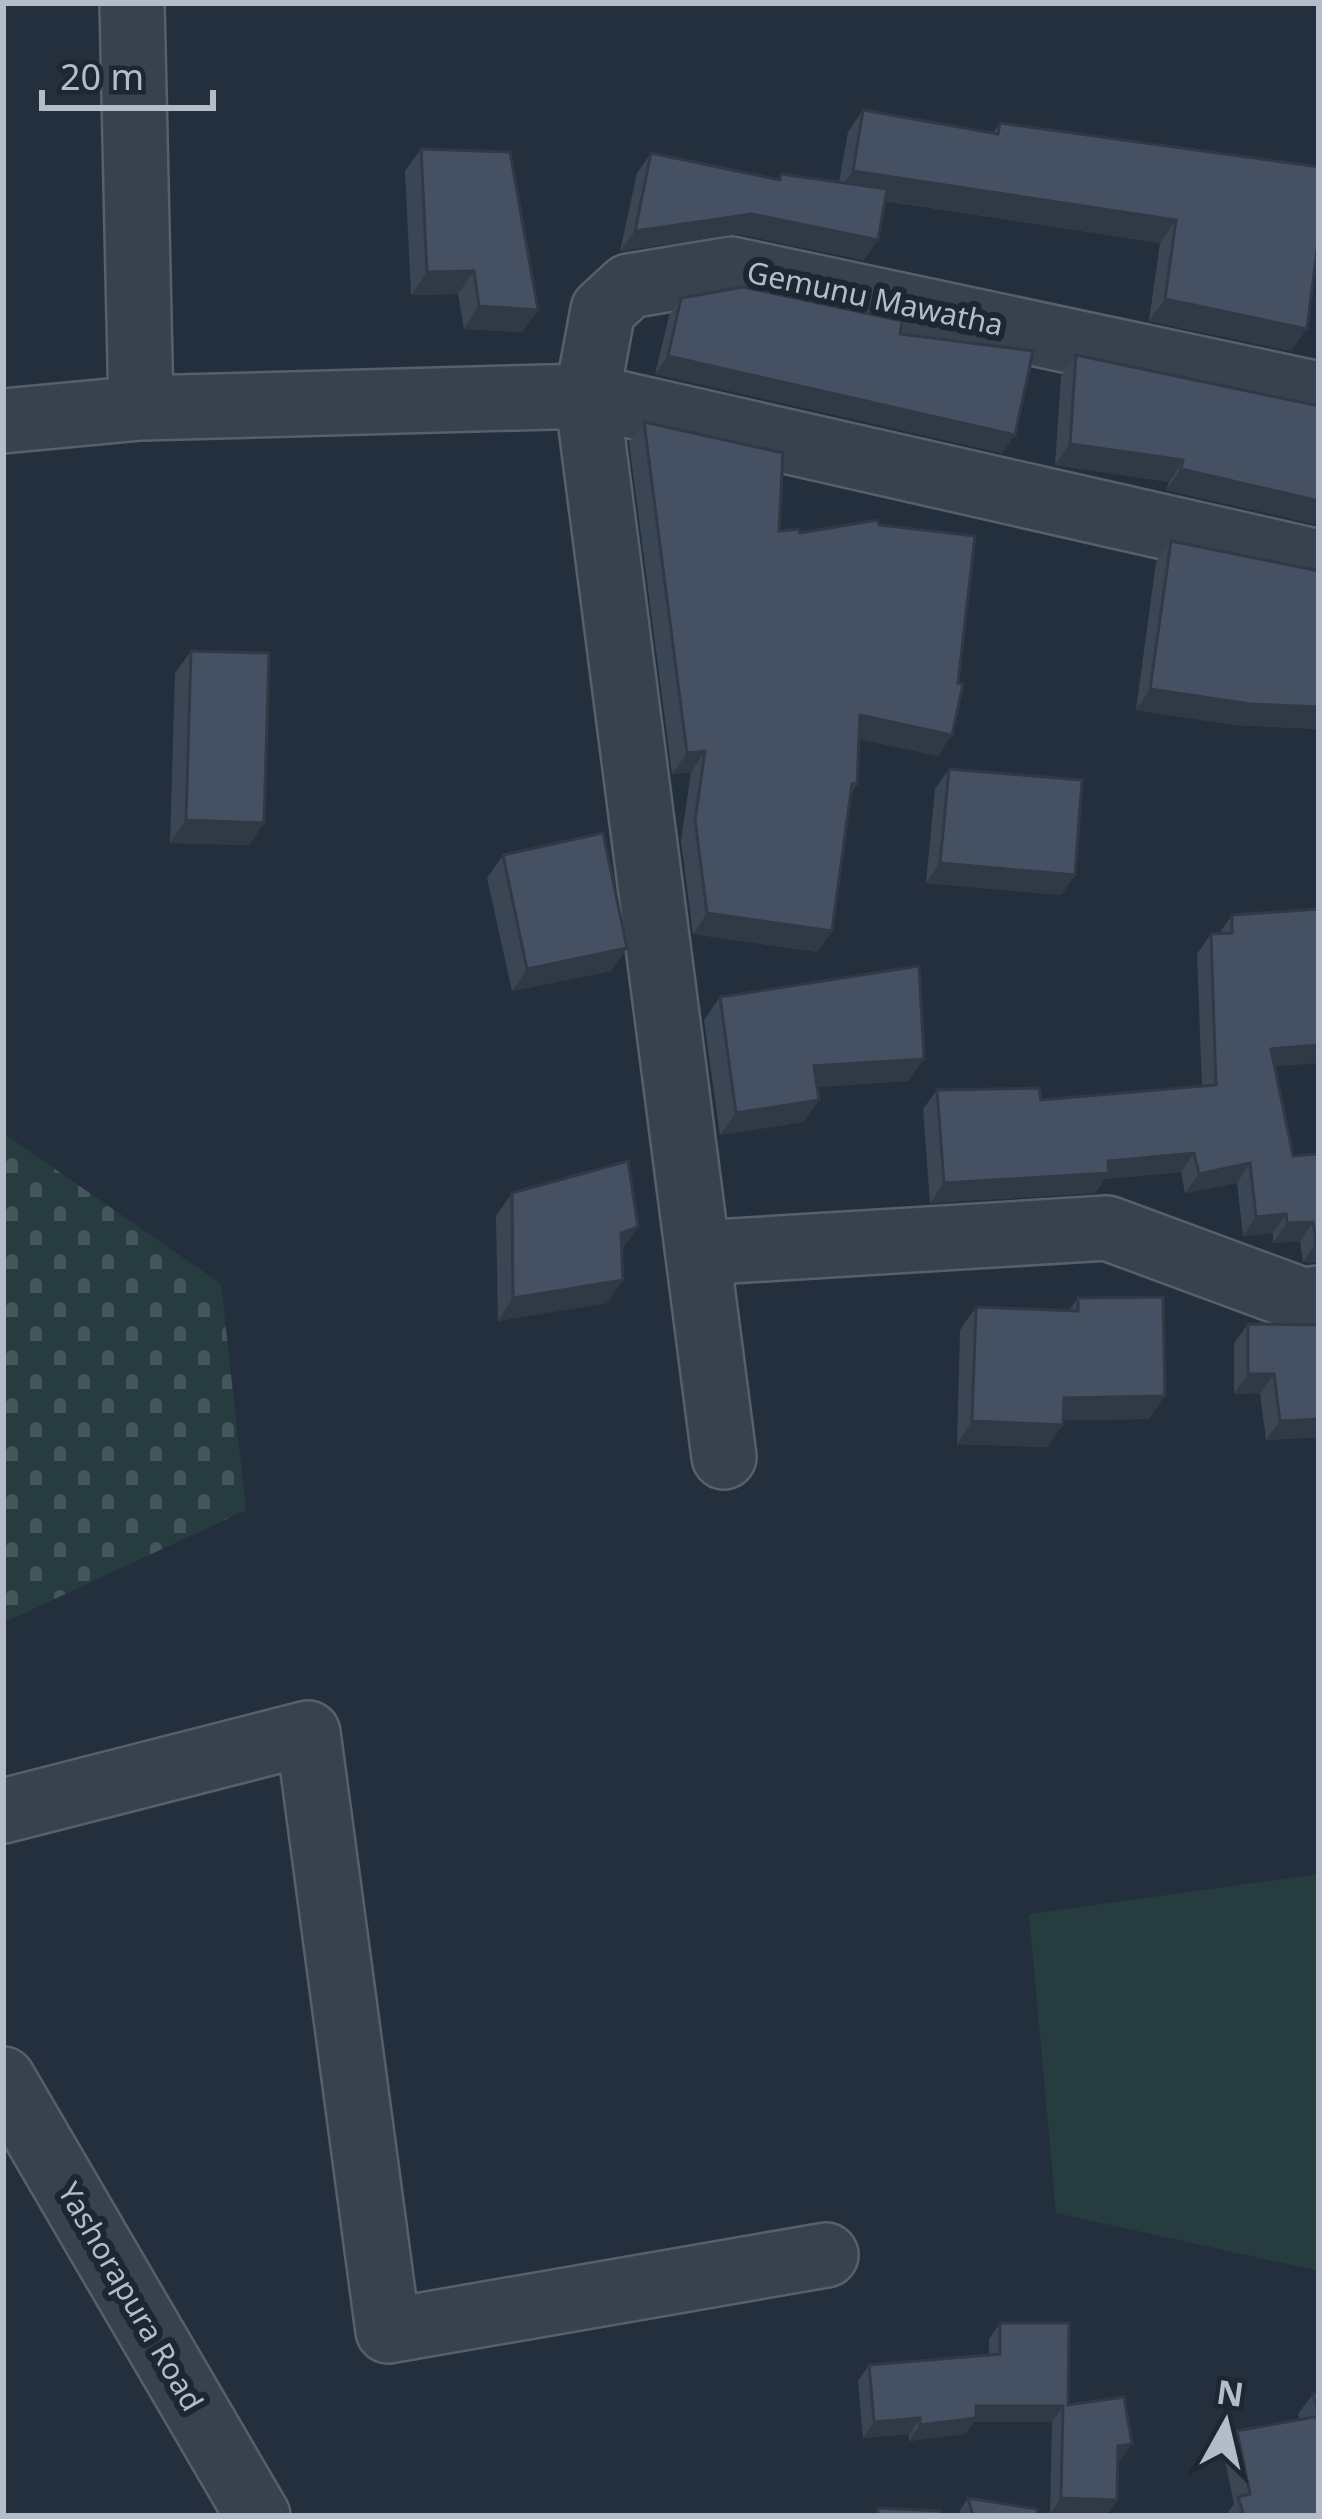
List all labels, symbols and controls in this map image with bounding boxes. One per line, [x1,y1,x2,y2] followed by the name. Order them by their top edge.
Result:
[42,36,213,110] scale bar
[60,52,144,101] text: 20 m
[743,250,1007,345] street label: Gemunu Mawatha
[49,2174,213,2418] street label: Yashorapura Road
[1166,2363,1286,2483] north arrow
[1214,2369,1247,2417] text: N

